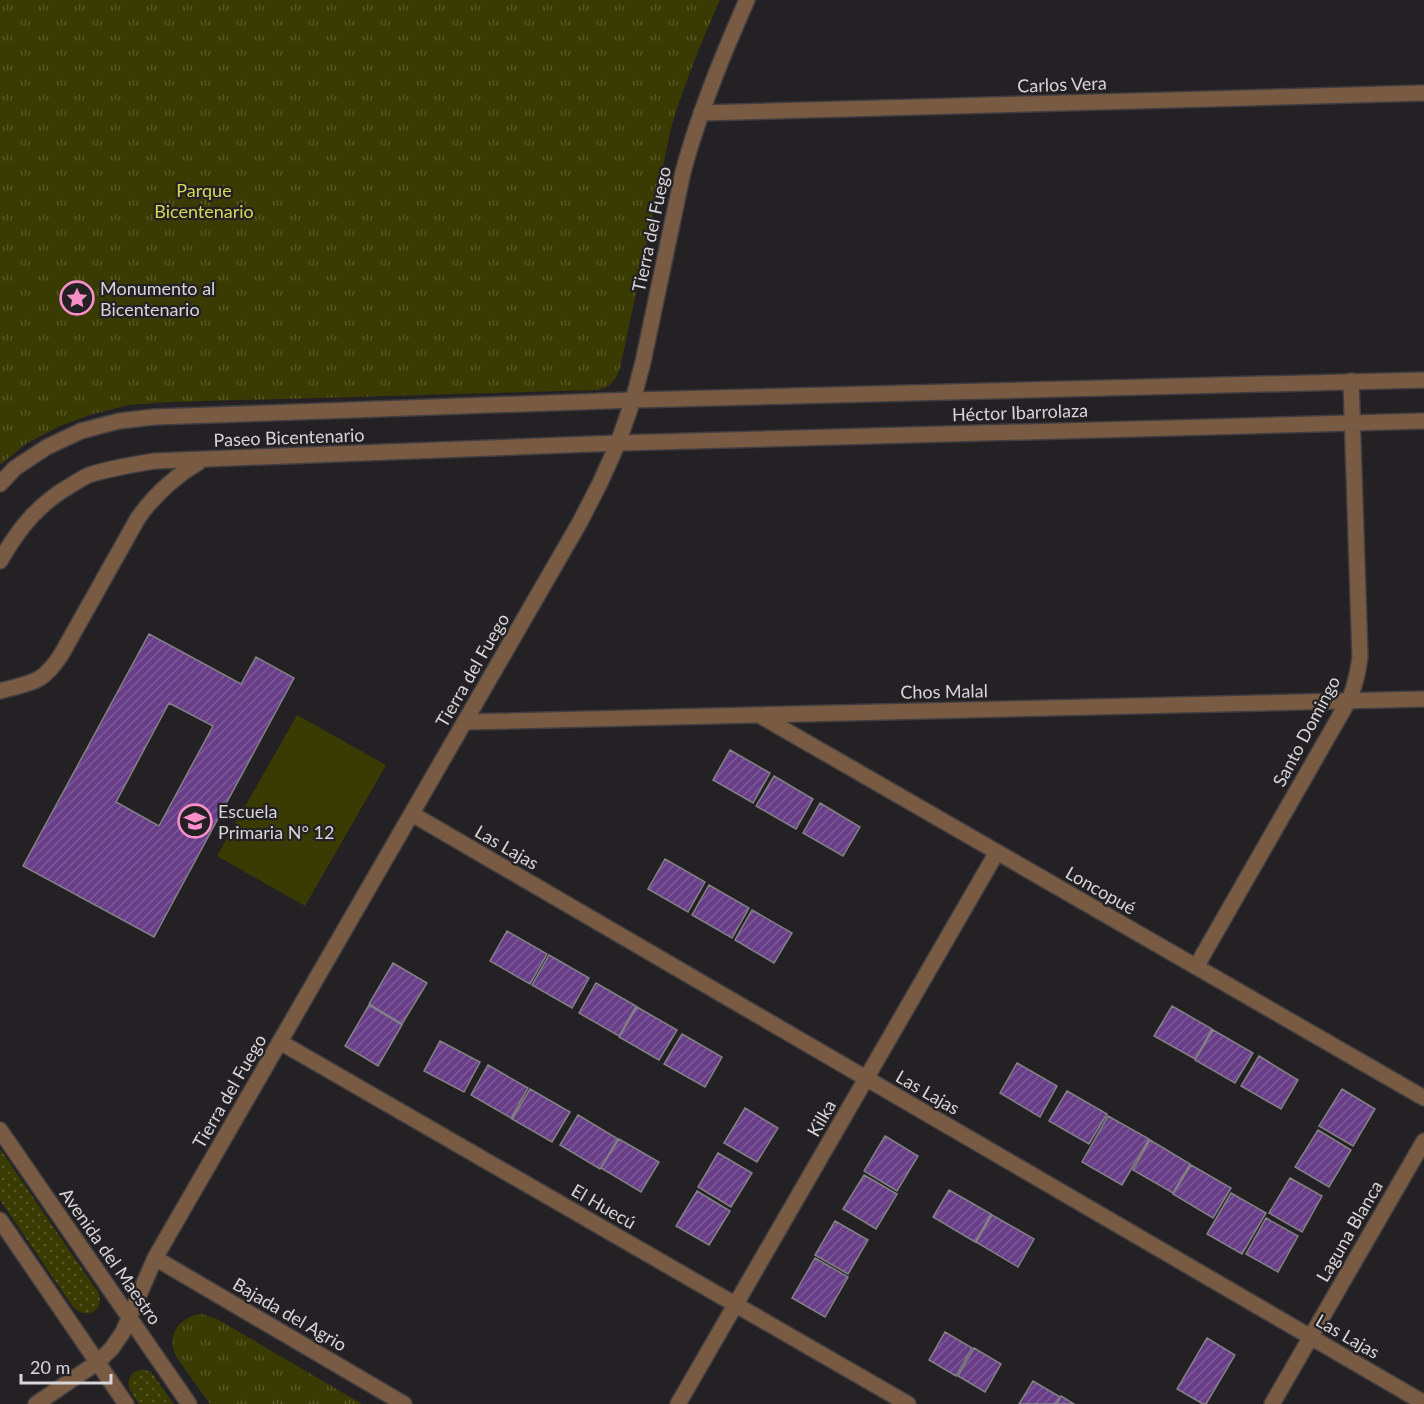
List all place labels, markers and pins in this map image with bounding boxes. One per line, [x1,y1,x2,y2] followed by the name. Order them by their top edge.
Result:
[100,277,215,320] place label: Monumento al Bicentenario
[59,280,95,316] place icon: Monumento al Bicentenario
[218,800,334,843] place label: Escuela Primaria N° 12
[177,803,213,839] school or university icon: Escuela Primaria N° 12

